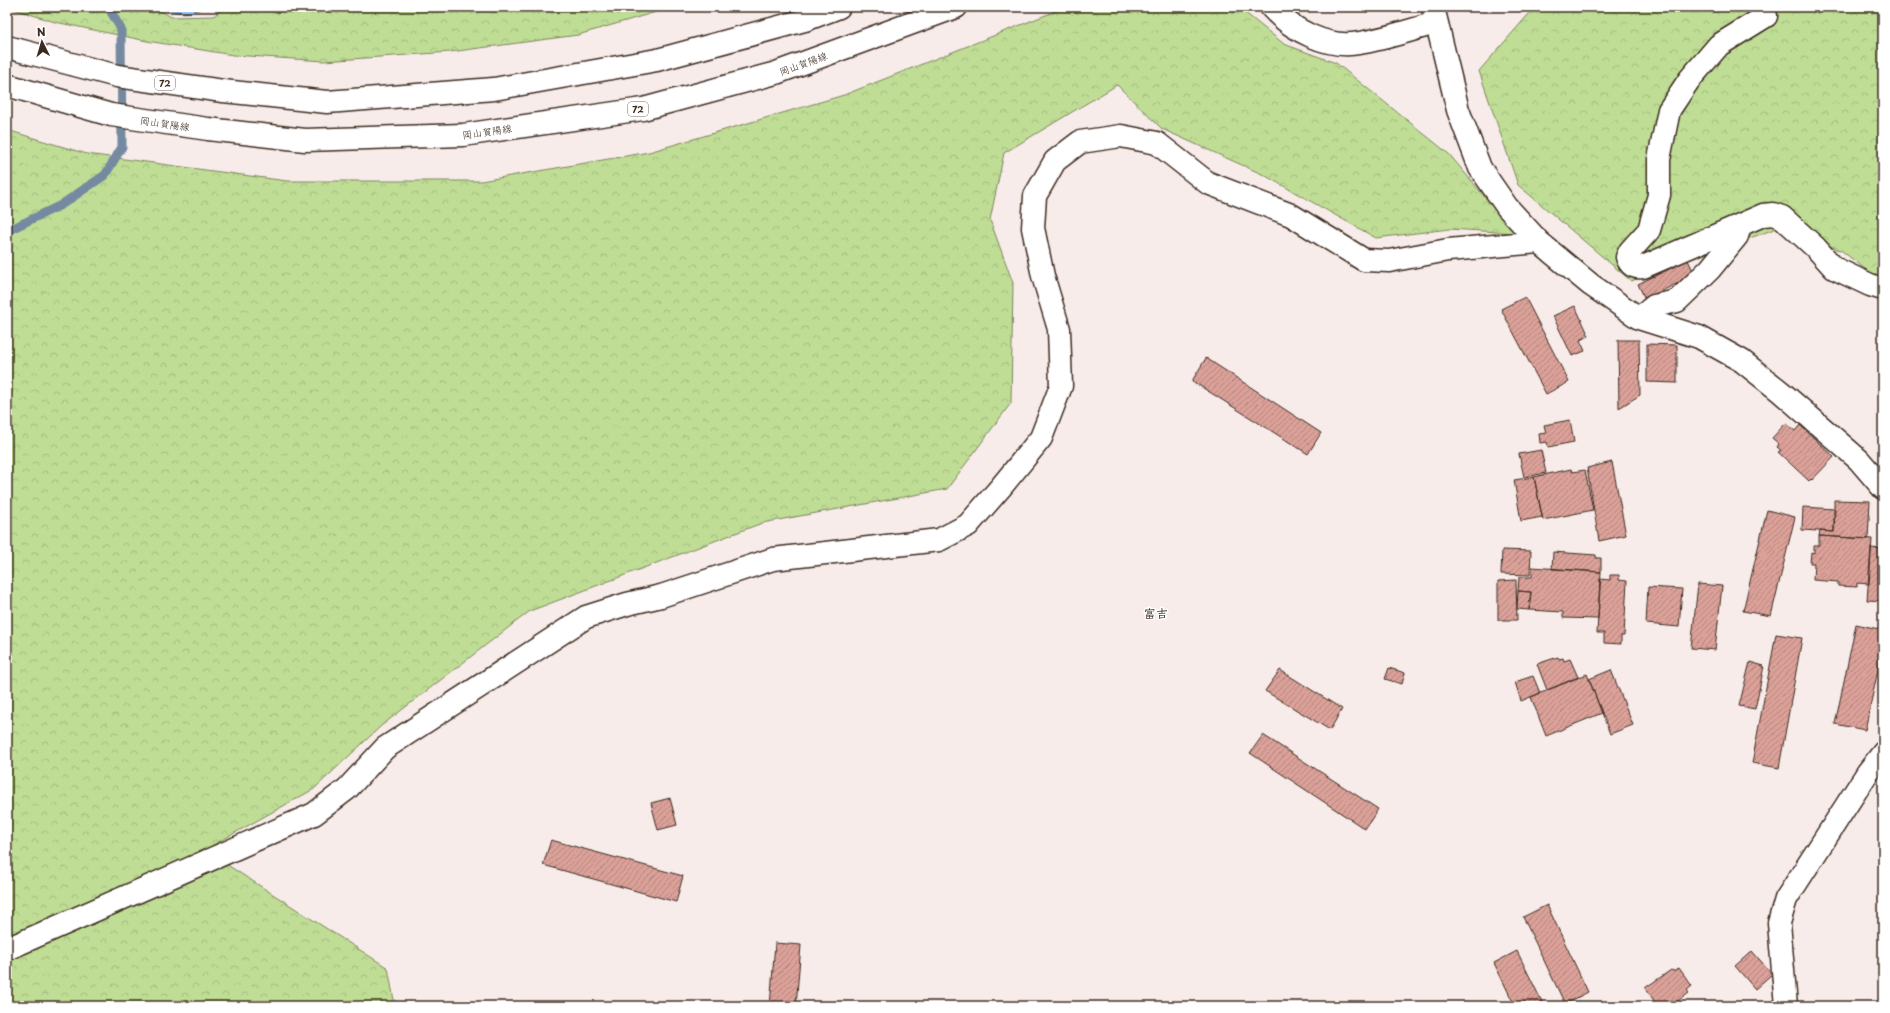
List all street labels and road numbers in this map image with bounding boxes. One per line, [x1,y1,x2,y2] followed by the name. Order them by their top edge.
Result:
[777,47,829,79] street label: 岡山賀陽線
[155,76,175,90] road number: 72
[628,102,648,116] road number: 72
[139,112,191,134] street label: 岡山賀陽線
[461,120,513,142] street label: 岡山賀陽線

